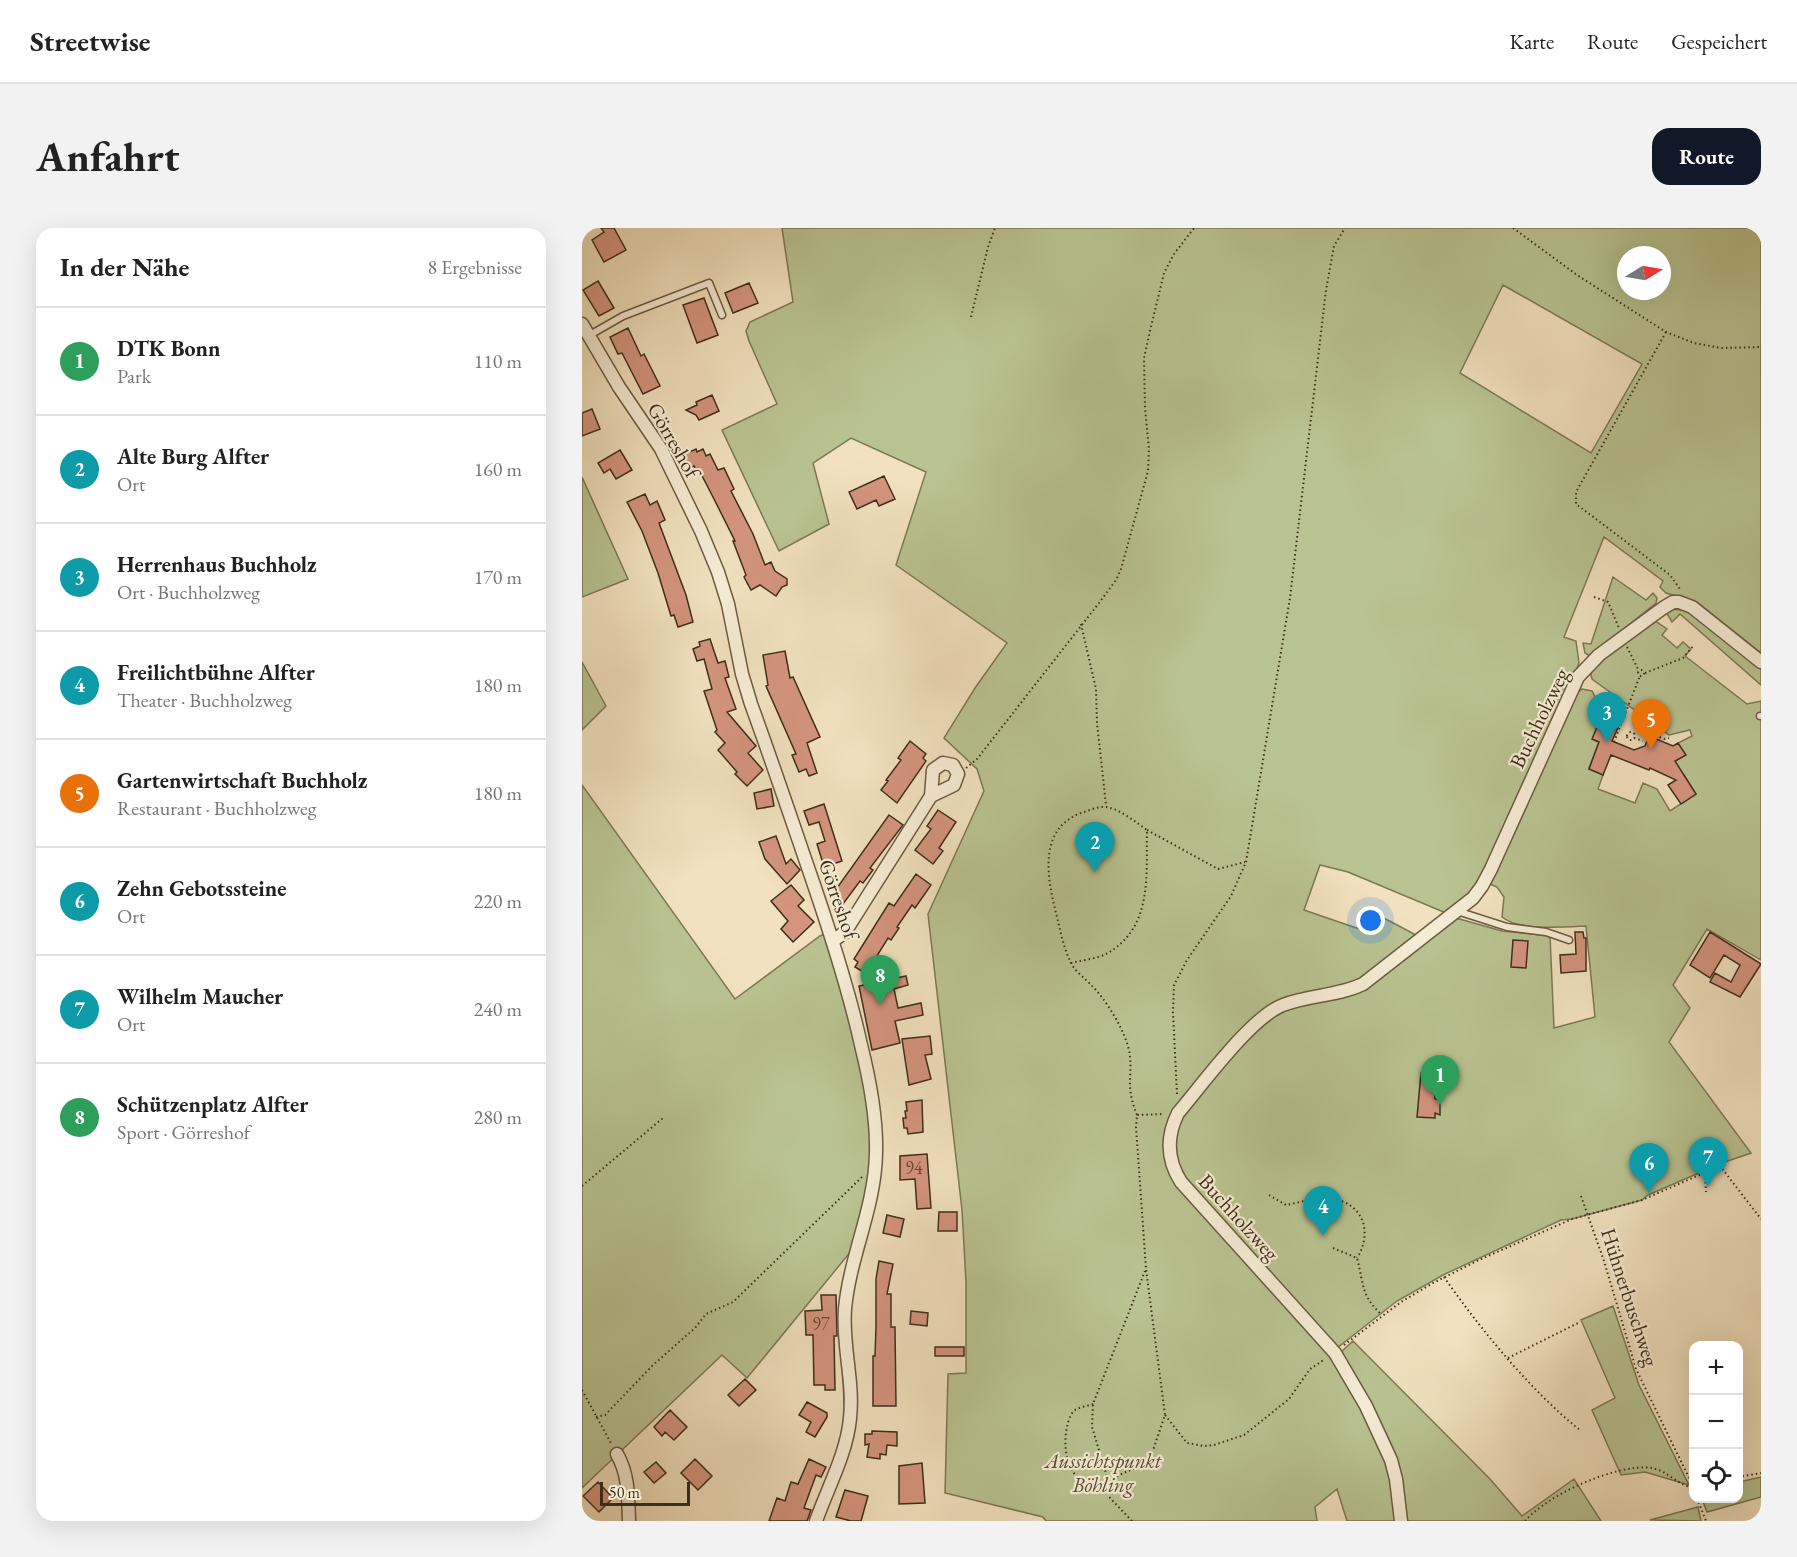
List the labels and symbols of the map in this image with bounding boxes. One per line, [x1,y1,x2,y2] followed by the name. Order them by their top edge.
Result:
[1617,246,1671,300] north arrow
[642,397,708,485] street label: Görreshof
[1503,663,1575,772] street label: Buchholzweg
[1588,692,1626,742] pin: 3
[1632,700,1670,749] pin: 5
[1076,822,1114,872] pin: 2
[813,856,866,945] street label: Görreshof
[1356,906,1385,935] your location
[860,956,900,1005] pin: 8
[1420,1056,1460,1105] pin: 1
[1688,1138,1728,1187] pin: 7
[1630,1144,1668,1193] pin: 6
[905,1156,923,1179] house number: 94
[1193,1168,1286,1267] street label: Buchholzweg
[1304,1186,1342,1236] pin: 4
[1595,1224,1665,1370] street label: Hühnerbuschweg
[812,1312,830,1335] house number: 97
[1043,1447,1162,1498] park label: Aussichtspunkt Böhling
[600,1479,690,1506] scale bar

